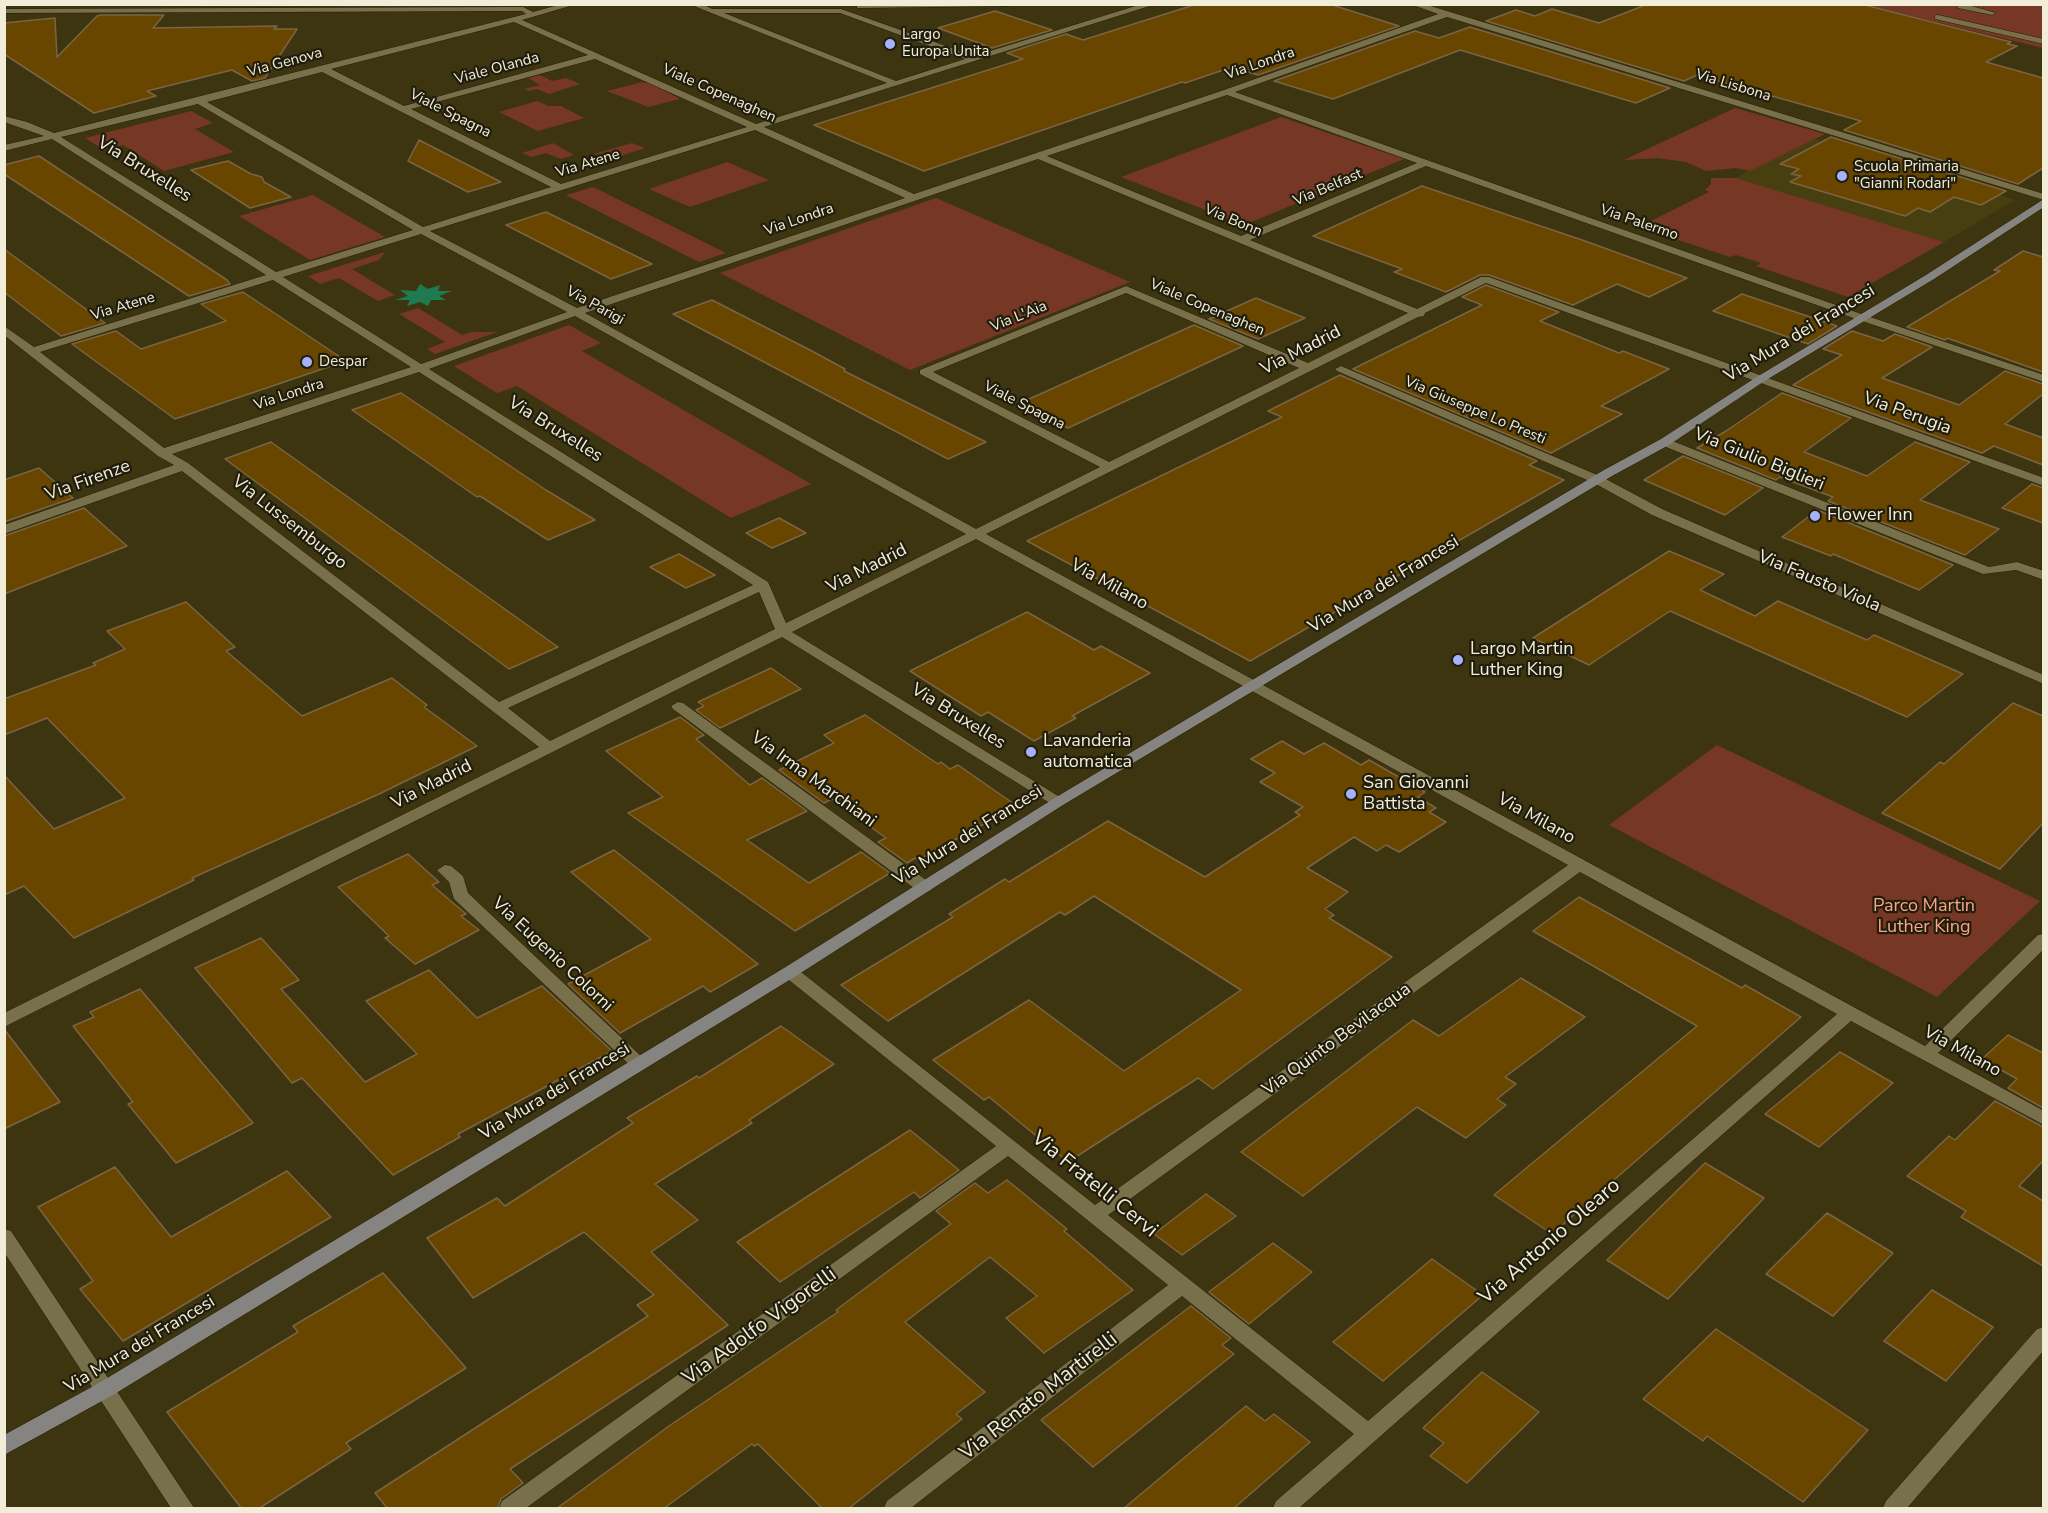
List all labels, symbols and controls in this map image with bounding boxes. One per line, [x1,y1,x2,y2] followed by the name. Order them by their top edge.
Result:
[902,26,989,61] place label: Largo Europa Unita
[883,37,897,51] marker: Largo Europa Unita
[246,44,324,82] street label: Via Genova
[1223,44,1297,84] street label: Via Londra
[453,49,541,89] street label: Viale Olanda
[659,61,779,127] street label: Viale Copenaghen
[1693,66,1773,106] street label: Via Lisbona
[406,86,494,142] street label: Viale Spagna
[93,132,195,208] street label: Via Bruxelles
[554,146,622,182] street label: Via Atene
[1854,158,1959,193] place label: Scuola Primaria "Gianni Rodari"
[1291,165,1365,211] street label: Via Belfast
[1835,169,1849,183] marker: Scuola Primaria "Gianni Rodari"
[762,200,836,240] street label: Via Londra
[1201,201,1265,241] street label: Via Bonn
[1597,201,1681,245] street label: Via Palermo
[1147,276,1267,340] street label: Viale Copenaghen
[1721,280,1879,388] street label: Via Mura dei Francesi
[563,283,627,329] street label: Via Parigi
[89,289,157,325] street label: Via Atene
[988,298,1050,336] street label: Via L'Aia
[1257,322,1345,380] street label: Via Madrid
[319,353,367,371] place label: Despar
[300,355,314,369] marker: Despar
[1402,373,1548,449] street label: Via Giuseppe Lo Presti
[252,375,326,415] street label: Via Londra
[980,378,1068,434] street label: Viale Spagna
[1860,388,1954,440] street label: Via Perugia
[504,392,606,468] street label: Via Bruxelles
[1691,424,1827,496] street label: Via Giulio Biglieri
[43,456,133,506] street label: Via Firenze
[227,471,351,575] street label: Via Lussemburgo
[1827,505,1913,527] place label: Flower Inn
[1808,509,1822,523] marker: Flower Inn
[1305,531,1463,639] street label: Via Mura dei Francesi
[823,540,911,598] street label: Via Madrid
[1755,547,1883,617] street label: Via Fausto Viola
[1066,555,1152,615] street label: Via Milano
[1470,639,1573,682] place label: Largo Martin Luther King
[1451,653,1465,667] marker: Largo Martin Luther King
[907,679,1009,755] street label: Via Bruxelles
[746,727,880,833] street label: Via Irma Marchiani
[1043,731,1132,774] place label: Lavanderia automatica
[1024,745,1038,759] marker: Lavanderia automatica
[388,756,476,814] street label: Via Madrid
[1363,773,1469,816] place label: San Giovanni Battista
[889,781,1047,891] street label: Via Mura dei Francesi
[1344,787,1358,801] marker: San Giovanni Battista
[1493,789,1579,849] street label: Via Milano
[487,893,617,1017] street label: Via Eugenio Colorni
[1873,896,1975,938] park label: Parco Martin Luther King
[1259,979,1415,1101] street label: Via Quinto Bevilacqua
[1919,1022,2005,1082] street label: Via Milano
[476,1038,634,1146] street label: Via Mura dei Francesi
[1026,1126,1162,1244] street label: Via Fratelli Cervi
[1474,1174,1626,1310] street label: Via Antonio Olearo
[678,1263,842,1391] street label: Via Adolfo Vigorelli
[61,1291,219,1399] street label: Via Mura dei Francesi
[955,1328,1123,1466] street label: Via Renato Martirelli

